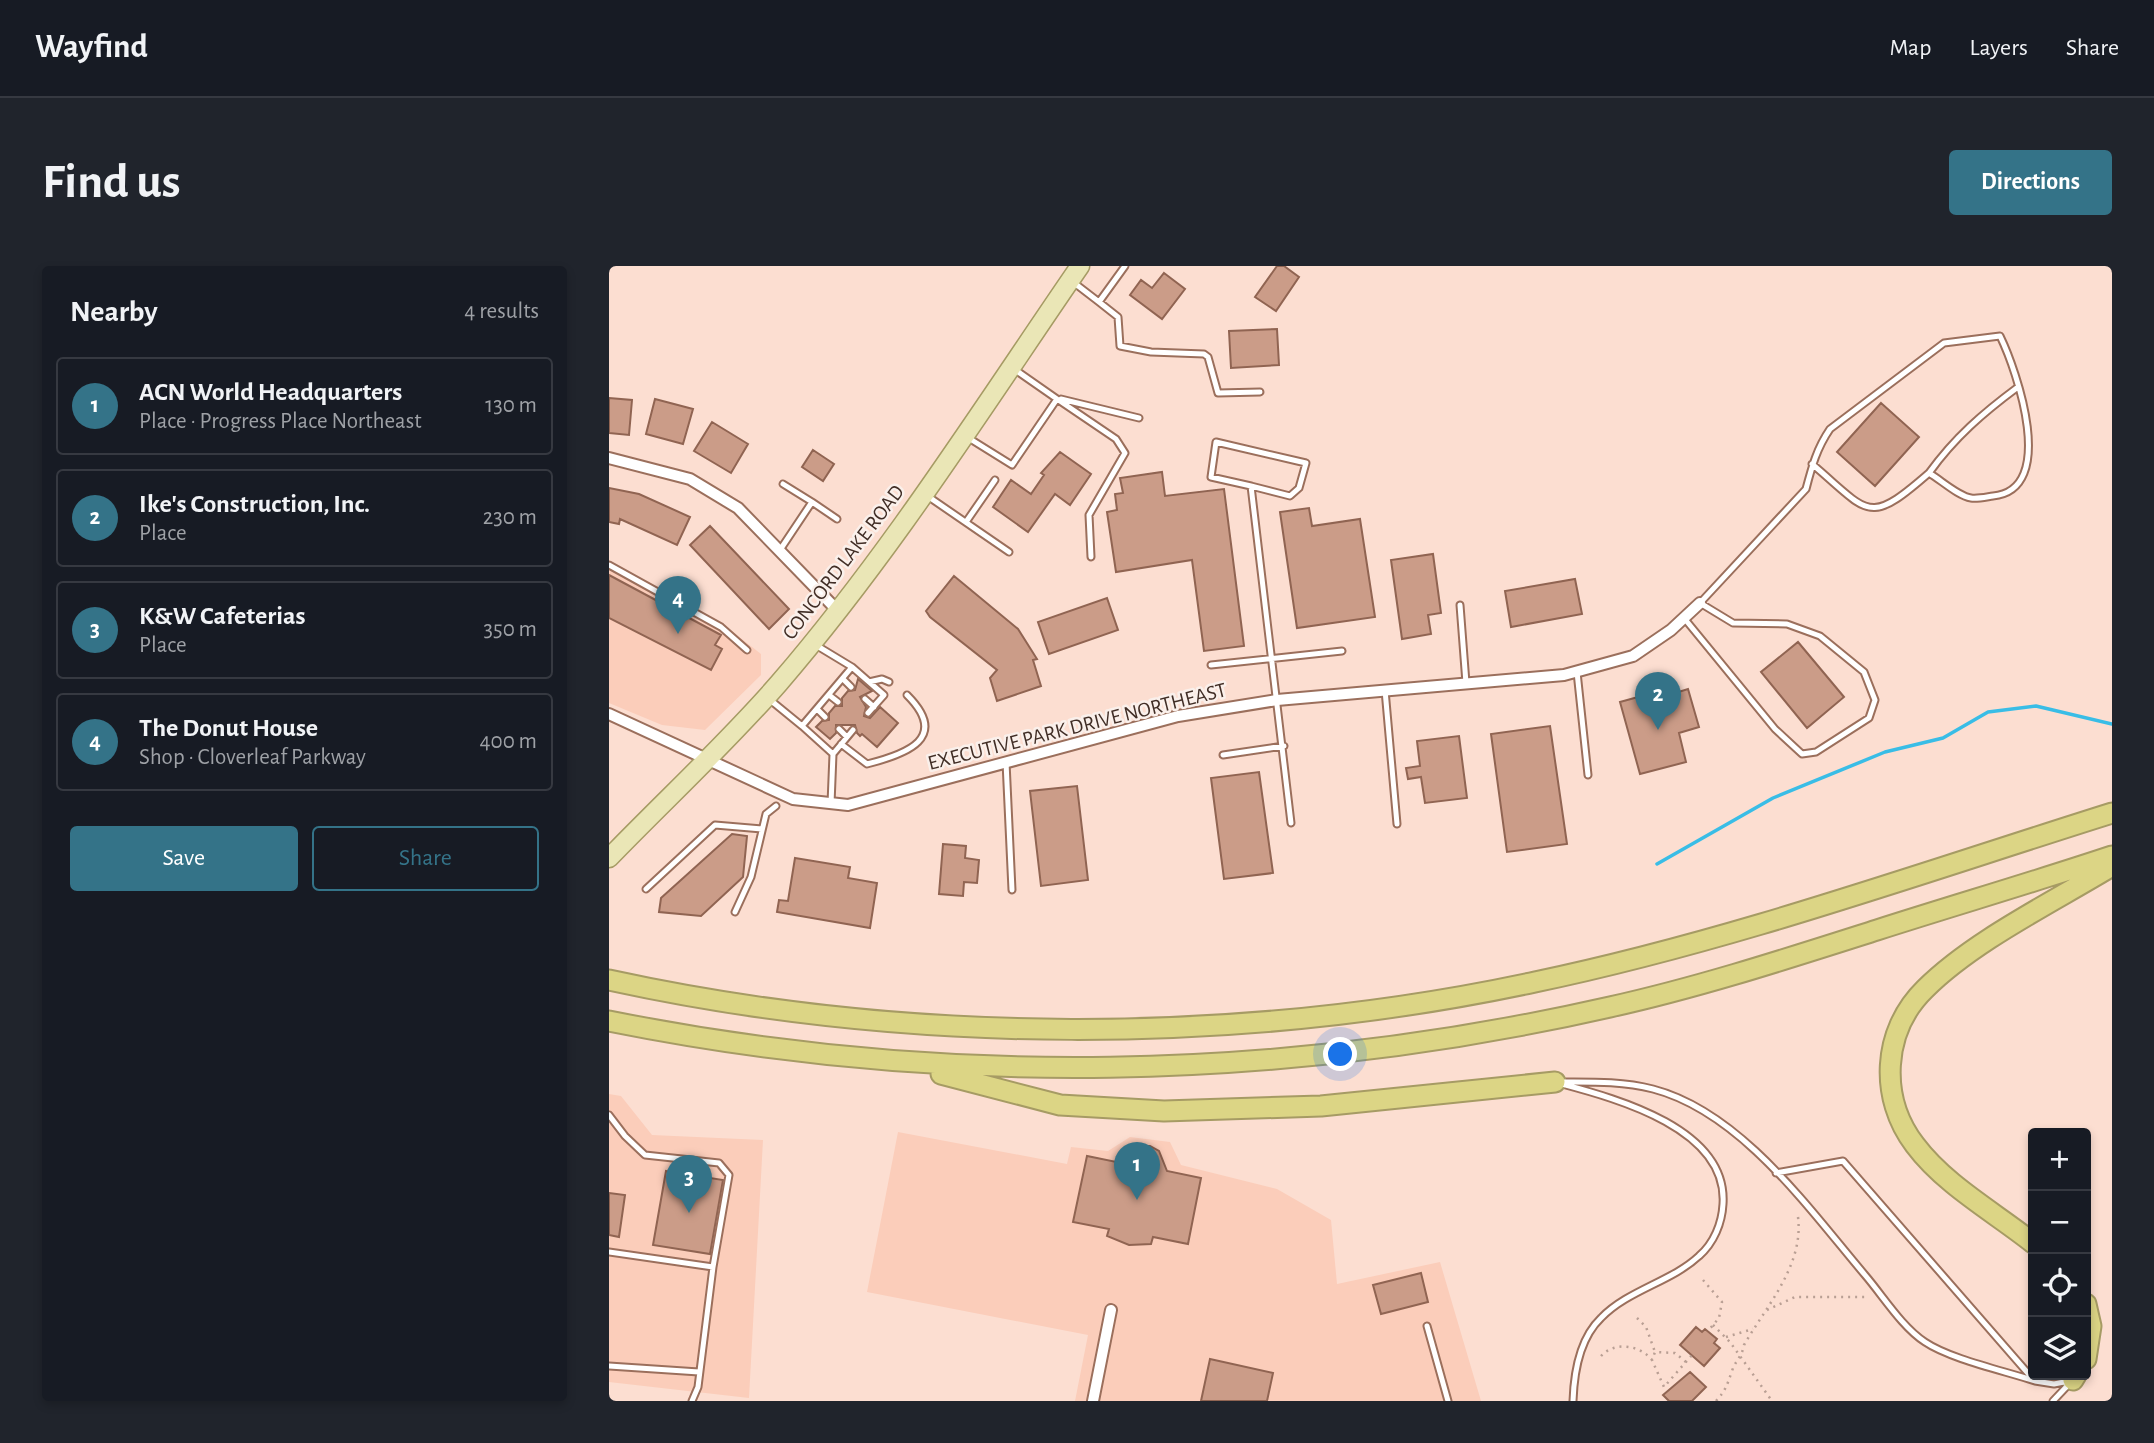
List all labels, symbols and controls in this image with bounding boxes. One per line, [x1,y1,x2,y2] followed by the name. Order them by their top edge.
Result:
[35,31,148,64] text: Wayfind
[1889,36,1931,60] text: Map
[1969,36,2028,60] text: Layers
[2066,36,2119,60] text: Share
[1949,150,2112,215] button: Directions
[42,158,181,207] text: Find us
[70,297,158,327] text: Nearby
[464,300,539,323] text: 4 results
[139,379,402,405] text: ACN World Headquarters
[91,394,99,417] text: 1
[485,394,537,417] text: 130 m
[139,410,422,433] text: Place · Progress Place Northeast
[779,481,908,643] street label: CONCORD LAKE ROAD
[139,491,370,517] text: Ike's Construction, Inc.
[90,506,100,529] text: 2
[483,506,537,529] text: 230 m
[139,522,187,545] text: Place
[655,576,701,634] pin: 4
[139,603,306,629] text: K&W Cafeterias
[90,618,100,641] text: 3
[484,618,537,641] text: 350 m
[139,634,187,657] text: Place
[1635,672,1681,730] pin: 2
[926,679,1229,774] street label: EXECUTIVE PARK DRIVE NORTHEAST
[139,715,318,741] text: The Donut House
[89,730,101,753] text: 4
[479,730,537,753] text: 400 m
[139,746,366,769] text: Shop · Cloverleaf Parkway
[70,826,298,891] button: Save
[312,826,539,891] button: Share
[1323,1037,1357,1071] your location
[2028,1128,2091,1380] map controls
[2028,1128,2091,1191] button: +
[1114,1142,1160,1200] pin: 1
[666,1155,712,1213] pin: 3
[2028,1191,2091,1254] button: −
[2028,1254,2091,1317] button: locate
[2028,1317,2091,1380] button: layers

